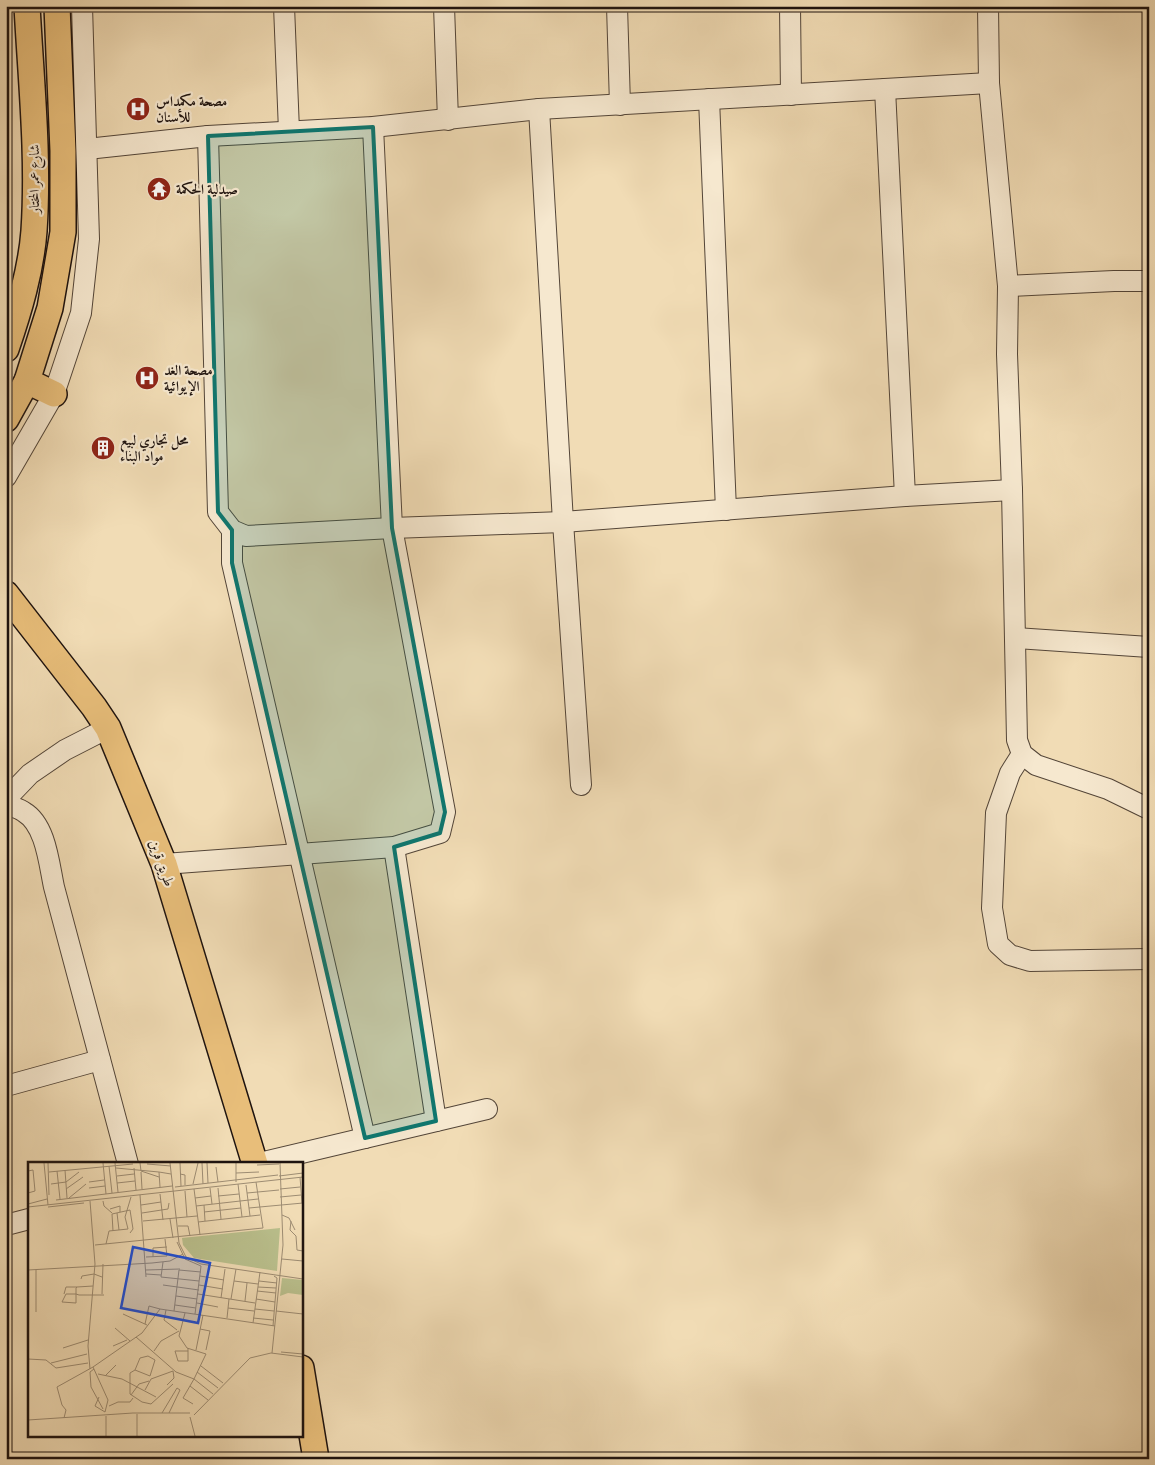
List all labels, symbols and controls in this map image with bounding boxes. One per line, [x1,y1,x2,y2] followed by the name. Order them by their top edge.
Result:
[156,93,227,127] place label: مصحة مكمداس للأسنان
[125,96,151,122] hospital icon: مصحة مكمداس للأسنان
[26,144,46,216] street label: شارع عمر المختار
[146,176,172,202] temple icon: صيدلية الحكمة
[176,181,238,199] place label: صيدلية الحكمة
[164,362,213,396] place label: مصحة الغد الإيوائية
[134,365,160,391] hospital icon: مصحة الغد الإيوائية
[120,432,189,466] place label: محل تجاري لبيع مواد البناء
[90,435,116,461] building icon: محل تجاري لبيع مواد البناء
[144,837,178,889] street label: طريق قرين
[28,1162,302,1438] inset map

